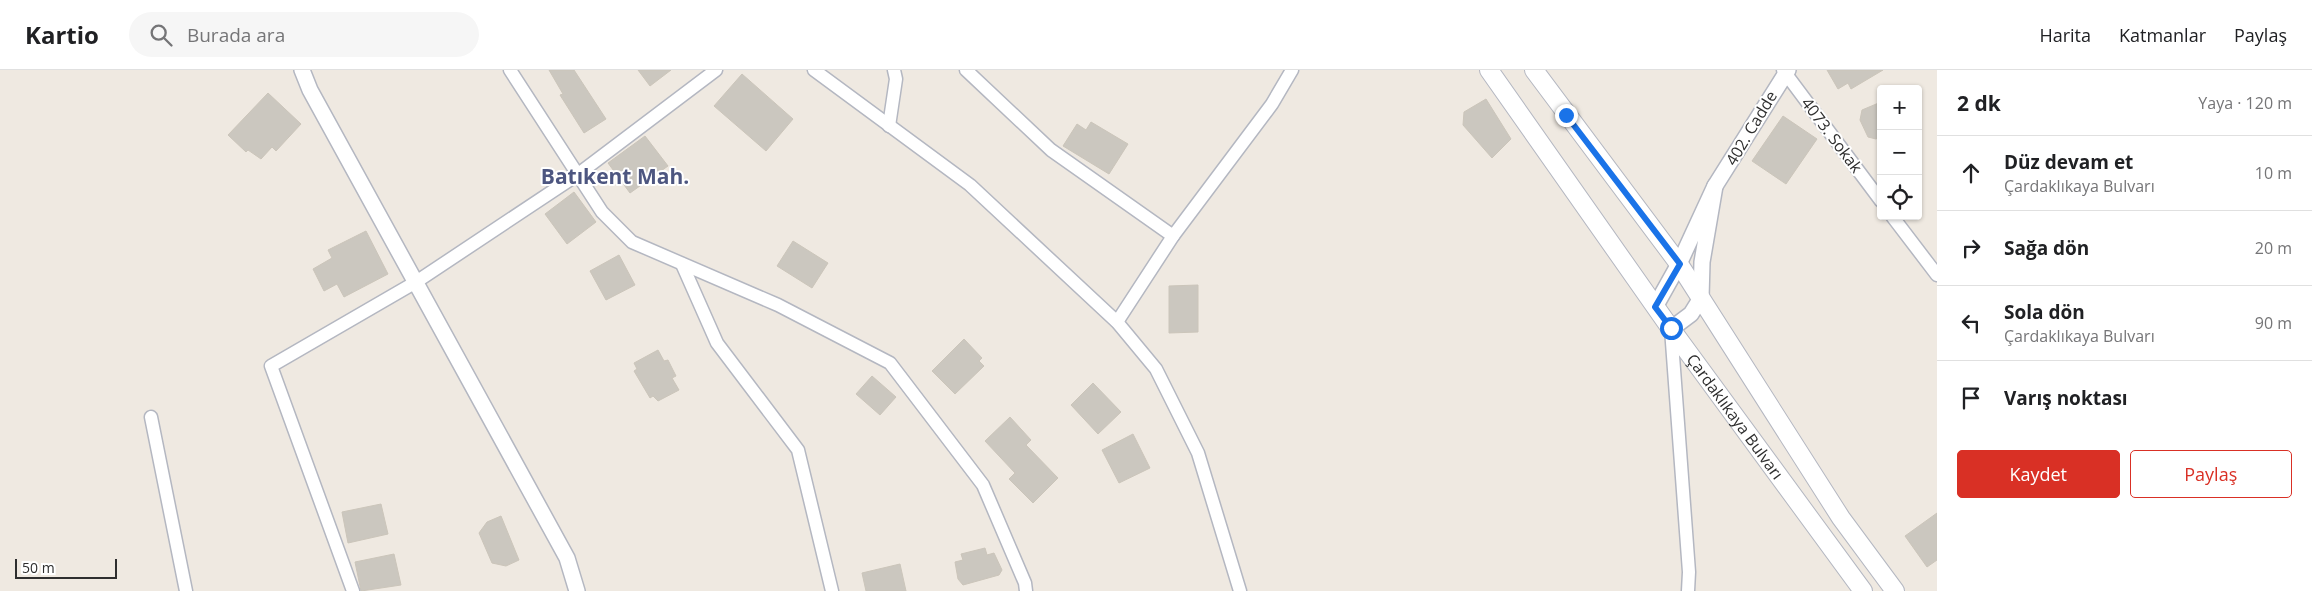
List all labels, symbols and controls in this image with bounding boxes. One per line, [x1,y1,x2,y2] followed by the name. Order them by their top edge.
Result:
[129,12,479,57] search box
[25,18,99,51] text: Kartio
[147,21,175,49] icon: search
[187,22,285,48] text: Burada ara
[2039,23,2091,47] text: Harita
[2119,23,2206,47] text: Katmanlar
[2234,23,2287,47] text: Paylaş
[1877,85,1922,220] map controls
[1877,85,1922,130] button: +
[1720,87,1782,169] street label: 402. Cadde
[1957,89,2001,117] text: 2 dk
[2198,92,2292,114] text: Yaya · 120 m
[1796,93,1868,178] street label: 4073. Sokak
[1555,104,1578,127] route end
[1877,130,1922,175] button: −
[2004,149,2133,175] text: Düz devam et
[1957,159,1985,187] icon: ahead
[541,162,689,190] district label: Batıkent Mah.
[2255,162,2292,184] text: 10 m
[1877,175,1922,220] button: locate
[2004,175,2155,197] text: Çardaklıkaya Bulvarı
[1957,234,1985,262] icon: right
[2004,235,2089,261] text: Sağa dön
[2255,237,2292,259] text: 20 m
[2004,299,2085,325] text: Sola dön
[1957,309,1985,337] icon: left
[2255,312,2292,334] text: 90 m
[1660,317,1683,340] route start
[2004,325,2155,347] text: Çardaklıkaya Bulvarı
[1682,349,1789,484] street label: Çardaklıkaya Bulvarı
[1957,384,1985,412] icon: arrive
[2004,385,2128,411] text: Varış noktası
[1957,450,2120,498] button: Kaydet
[2130,450,2292,498] button: Paylaş
[15,556,118,579] scale bar
[22,558,55,577] text: 50 m

